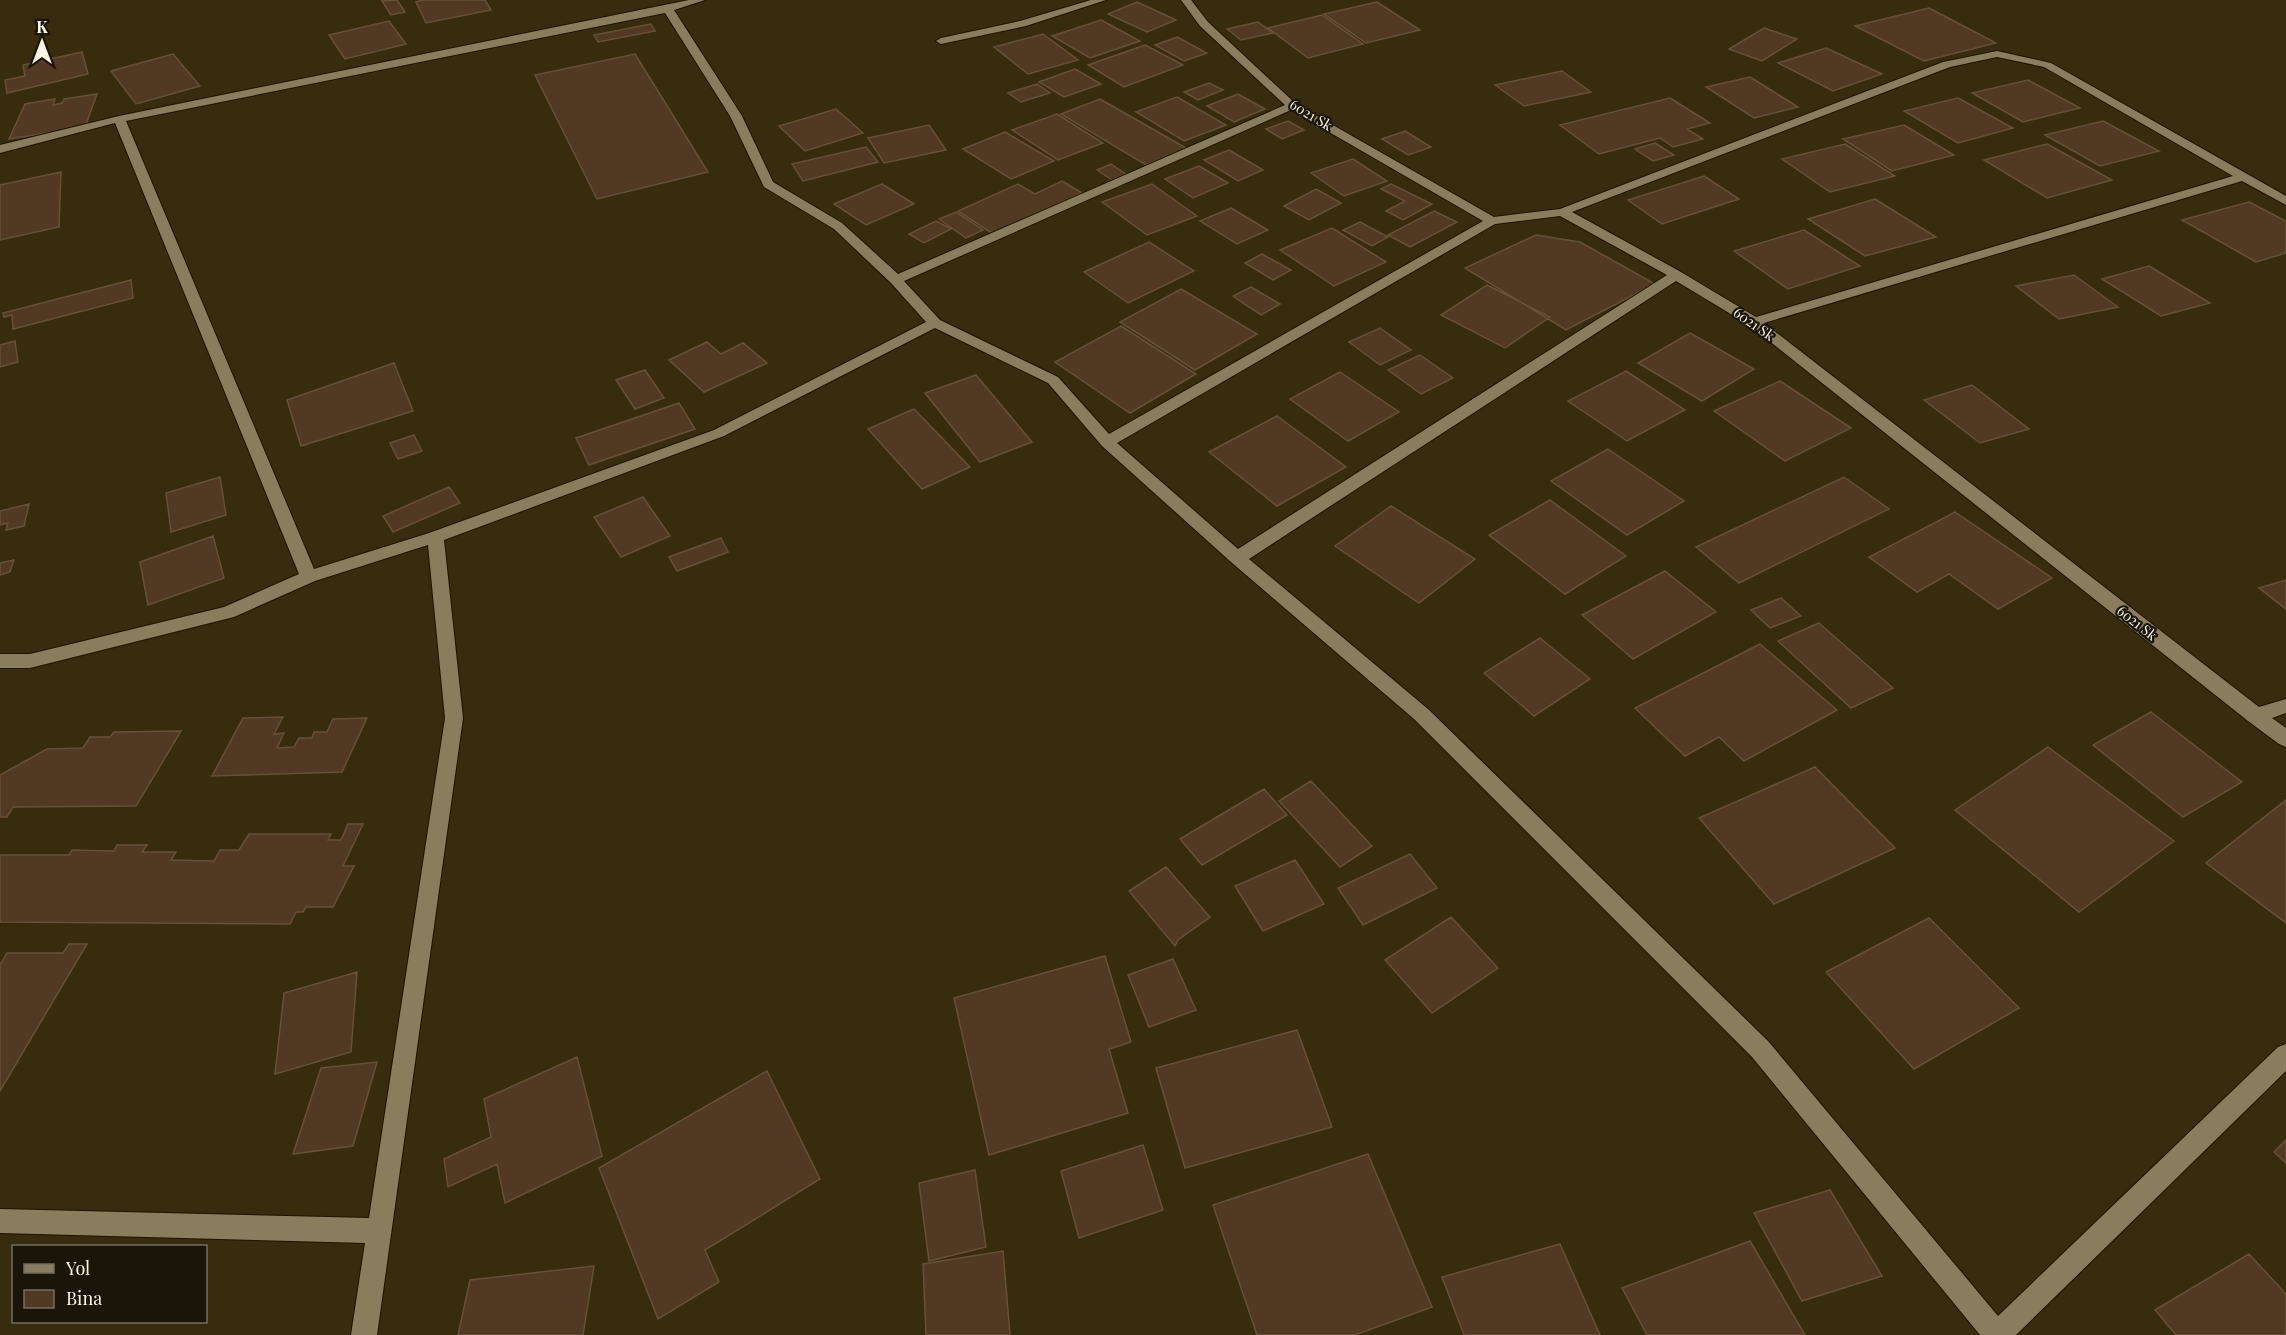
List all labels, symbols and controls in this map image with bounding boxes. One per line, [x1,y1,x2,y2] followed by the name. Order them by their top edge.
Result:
[12,12,72,72] north arrow
[36,16,48,37] text: K
[1287,95,1336,135] street label: 6021 Sk
[1730,303,1779,345] street label: 6021 Sk
[2113,601,2162,645] street label: 6021 Sk
[12,1245,207,1323] legend
[65,1256,90,1280] text: Yol
[66,1286,102,1310] text: Bina

